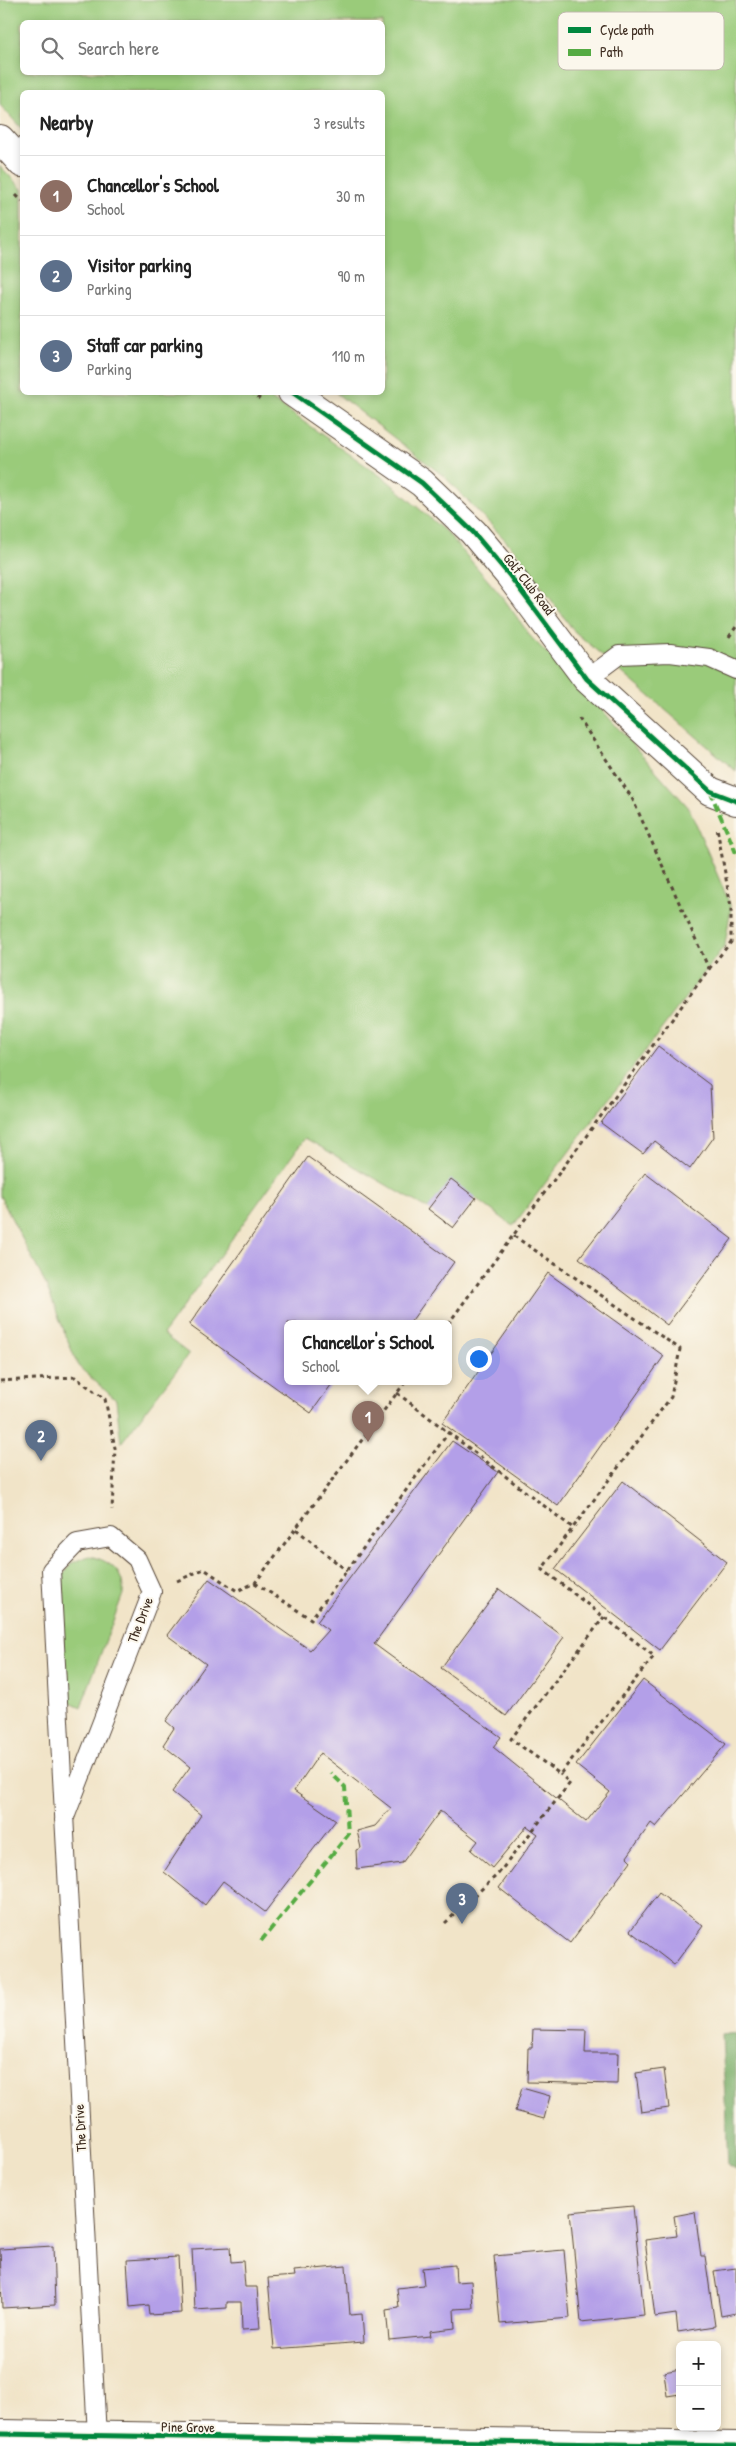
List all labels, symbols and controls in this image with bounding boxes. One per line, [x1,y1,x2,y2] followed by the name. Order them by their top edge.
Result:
[558,12,724,70] legend
[20,20,385,75] search box
[600,20,654,40] text: Cycle path
[38,34,66,62] icon: search
[78,35,159,61] text: Search here
[600,42,623,61] text: Path
[40,108,93,137] text: Nearby
[313,112,365,134] text: 3 results
[87,172,219,198] text: Chancellor's School
[53,185,59,207] text: 1
[336,185,365,207] text: 30 m
[87,198,124,220] text: School
[87,252,191,278] text: Visitor parking
[52,265,60,287] text: 2
[337,265,365,287] text: 90 m
[87,278,132,300] text: Parking
[87,332,203,358] text: Staff car parking
[52,345,60,367] text: 3
[332,345,365,367] text: 110 m
[87,358,132,380] text: Parking
[499,549,560,619] street label: Golf Club Road
[284,1320,452,1385] popup
[302,1329,434,1355] text: Chancellor's School
[466,1346,492,1372] your location
[302,1355,340,1377] text: School
[352,1401,384,1442] pin: 1
[25,1420,57,1461] pin: 2
[122,1594,157,1645] street label: The Drive
[446,1883,478,1924] pin: 3
[69,2103,90,2152] street label: The Drive
[676,2341,721,2431] map controls
[676,2341,721,2386] button: +
[676,2386,721,2431] button: −
[161,2417,216,2436] street label: Pine Grove

